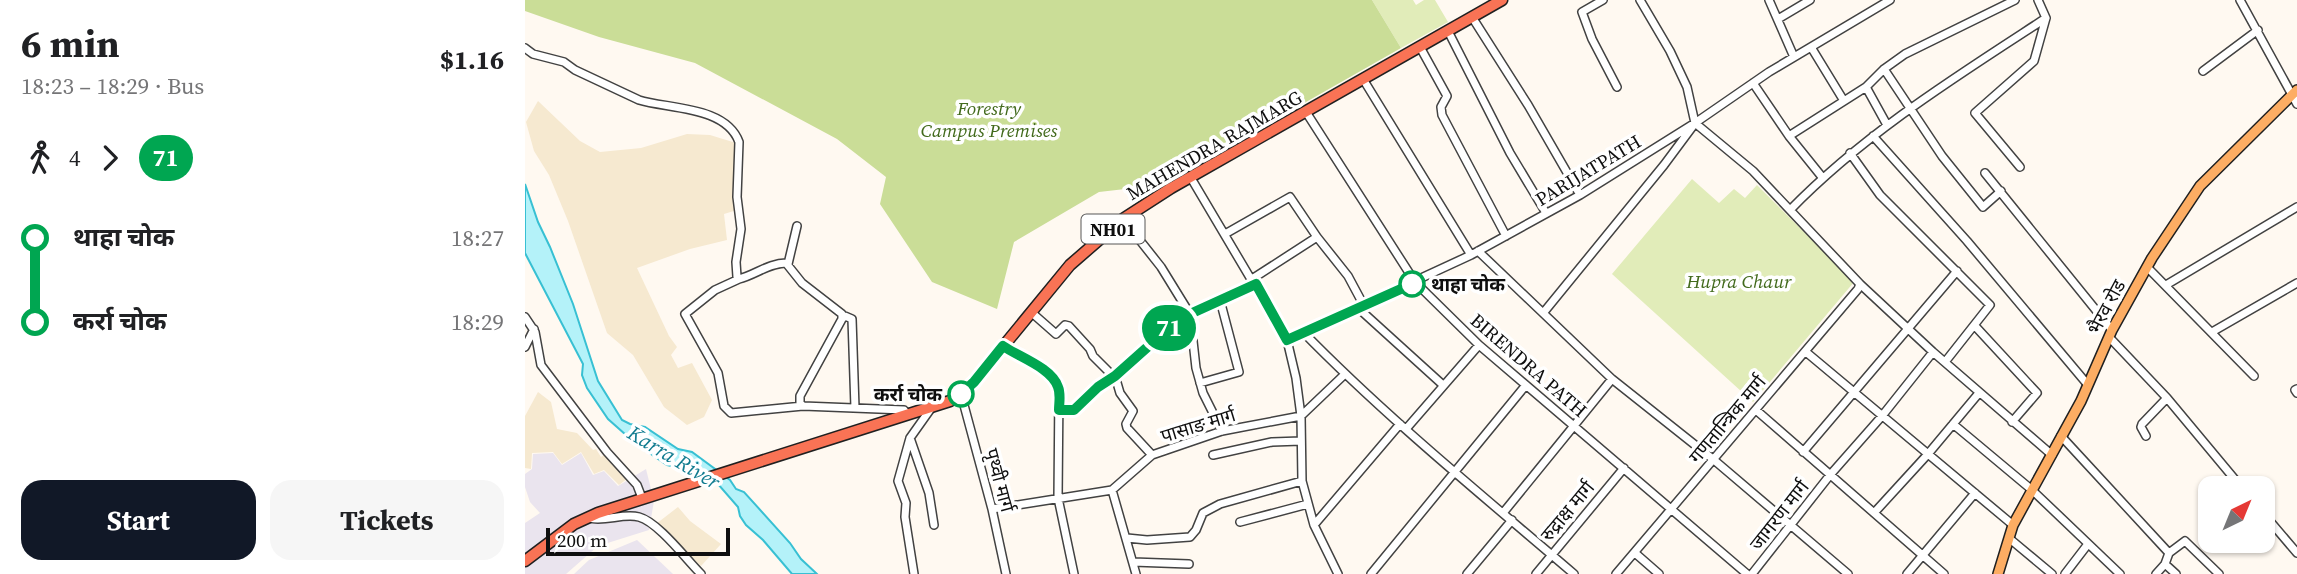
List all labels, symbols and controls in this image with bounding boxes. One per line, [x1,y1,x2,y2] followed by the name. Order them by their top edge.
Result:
[21,18,120,70] text: 6 min
[440,42,504,78] text: $1.16
[21,70,204,102] text: 18:23 – 18:29 · Bus
[1121,84,1307,206] street label: MAHENDRA RAJMARG
[921,95,1058,143] park label: Forestry Campus Premises
[1530,128,1646,212] street label: PARIJATPATH
[21,139,59,177] icon: walk
[91,139,129,177] icon: forward
[153,141,179,174] text: 71
[69,142,81,174] text: 4
[1081,214,1145,244] road number: NH01
[73,219,174,255] text: थाहा चोक
[451,222,504,254] text: 18:27
[1685,268,1793,294] park label: Hupra Chaur
[1399,271,1425,297] marker: थाहा चोक
[1431,271,1506,297] place label: थाहा चोक
[2081,274,2132,339] street label: भैरव रोड
[73,303,167,339] text: कर्रा चोक
[1137,305,1201,351] line badge: 71
[451,306,504,338] text: 18:29
[1465,307,1593,423] street label: BIRENDRA PATH
[1156,311,1182,344] text: 71
[1682,369,1772,469] street label: गणतान्त्रिक मार्ग
[874,381,943,407] place label: कर्रा चोक
[948,381,974,407] marker: कर्रा चोक
[1157,401,1240,449] street label: पासाङ मार्ग
[622,418,726,496] water label: Karra River
[979,445,1021,516] street label: पृथ्वी मार्ग
[1743,474,1815,556] street label: जागरण मार्ग
[1534,475,1601,547] street label: रुद्राक्ष मार्ग
[2198,476,2275,553] north arrow
[2198,476,2275,553] map controls
[21,480,256,560] button: Start
[270,480,504,560] button: Tickets
[546,525,730,557] scale bar
[557,527,607,553] text: 200 m

